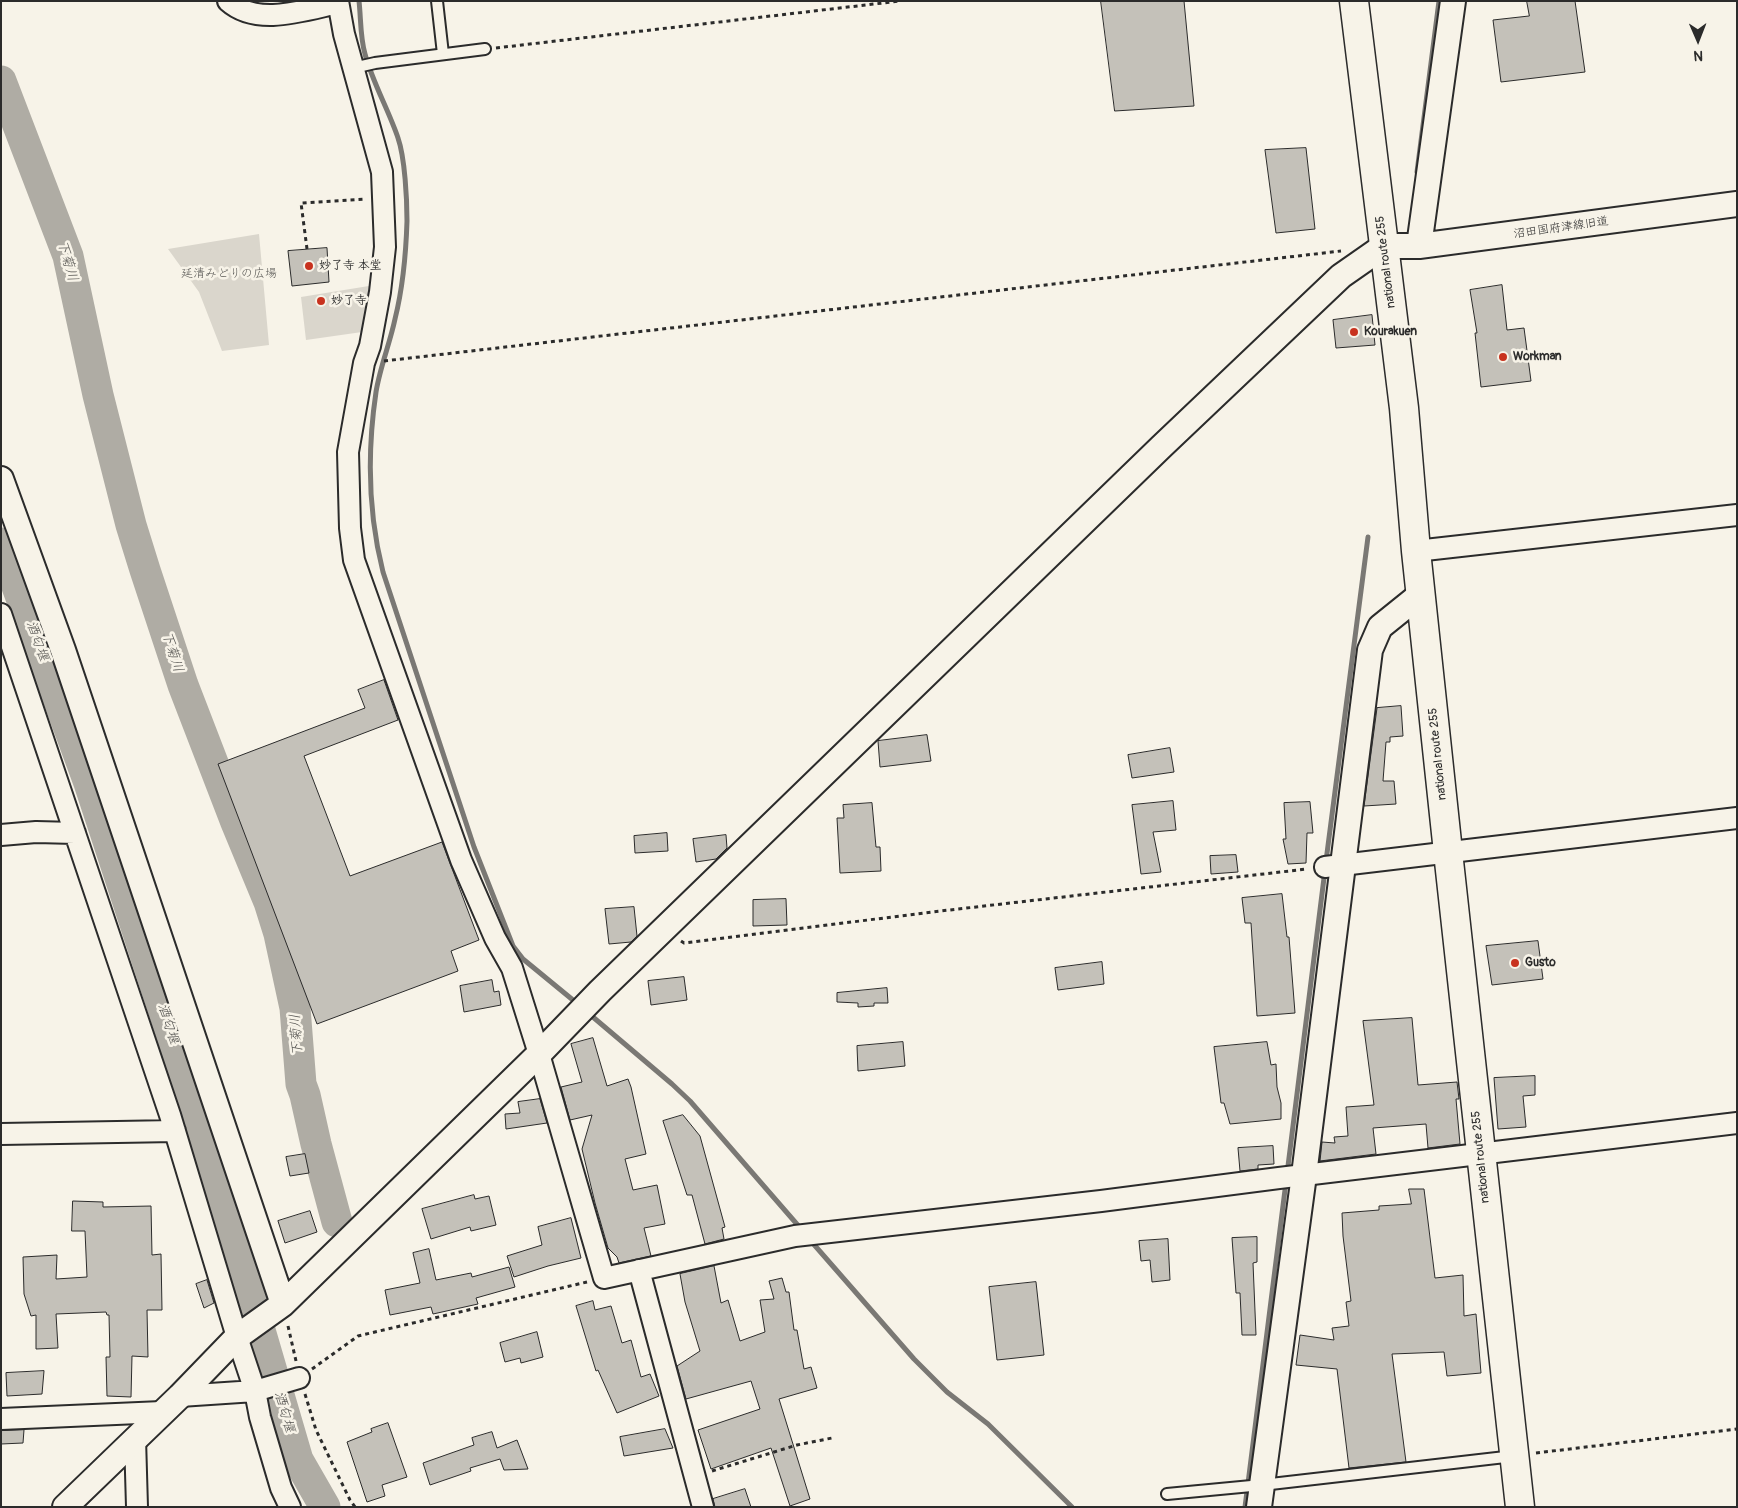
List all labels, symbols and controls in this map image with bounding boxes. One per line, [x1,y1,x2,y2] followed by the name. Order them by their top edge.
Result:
[1673,15,1723,65] north arrow
[1693,47,1703,64] text: N
[1512,214,1610,242] street label: 沼田国府津線旧道
[1373,215,1399,309] street label: national route 255
[53,238,81,284] water label: 下菊川
[319,259,382,273] place label: 妙了寺 本堂
[303,260,315,272] marker: 妙了寺 本堂
[181,267,277,281] park label: 延清みどりの広場
[331,294,367,308] place label: 妙了寺
[315,295,327,307] marker: 妙了寺
[1364,325,1417,339] place label: Kourakuen
[1348,326,1360,338] marker: Kourakuen
[1513,350,1562,364] place label: Workman
[1497,351,1509,363] marker: Workman
[22,618,52,664] water label: 酒匂堰
[158,629,186,675] water label: 下菊川
[1426,707,1450,801] street label: national route 255
[1525,956,1556,970] place label: Gusto
[1509,957,1521,969] marker: Gusto
[154,1001,182,1047] water label: 酒匂堰
[287,1013,307,1057] water label: 下菊川
[1469,1110,1493,1204] street label: national route 255
[270,1389,298,1435] water label: 酒匂堰

